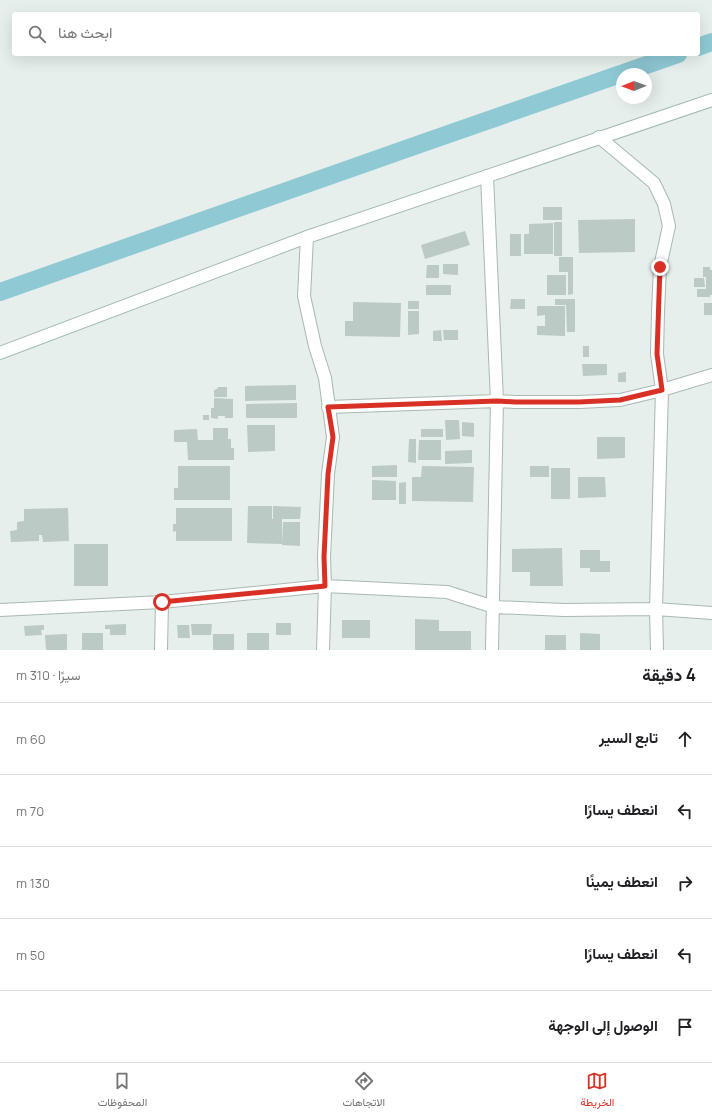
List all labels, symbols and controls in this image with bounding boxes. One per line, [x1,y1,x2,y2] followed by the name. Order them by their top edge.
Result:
[12,12,700,56] search box
[58,22,112,43] text: ابحث هنا
[26,23,48,45] icon: search
[616,68,652,104] north arrow
[651,258,669,276] route end
[153,593,171,611] route start
[642,663,696,686] text: 4 دقيقة
[16,666,81,684] text: سيرًا · 310 m
[599,727,658,748] text: تابع السير
[674,728,696,750] icon: ahead
[16,730,46,748] text: 60 m
[584,799,658,820] text: انعطف يسارًا
[674,800,696,822] icon: left
[16,802,44,820] text: 70 m
[586,871,658,892] text: انعطف يمينًا
[674,872,696,894] icon: right
[16,874,50,892] text: 130 m
[584,943,658,964] text: انعطف يسارًا
[674,944,696,966] icon: left
[16,946,45,964] text: 50 m
[548,1015,658,1036] text: الوصول إلى الوجهة
[674,1016,696,1038] icon: arrive
[98,1070,147,1112] tab: المحفوظات
[342,1070,385,1112] tab: الاتجاهات
[580,1070,614,1112] tab: الخريطة

